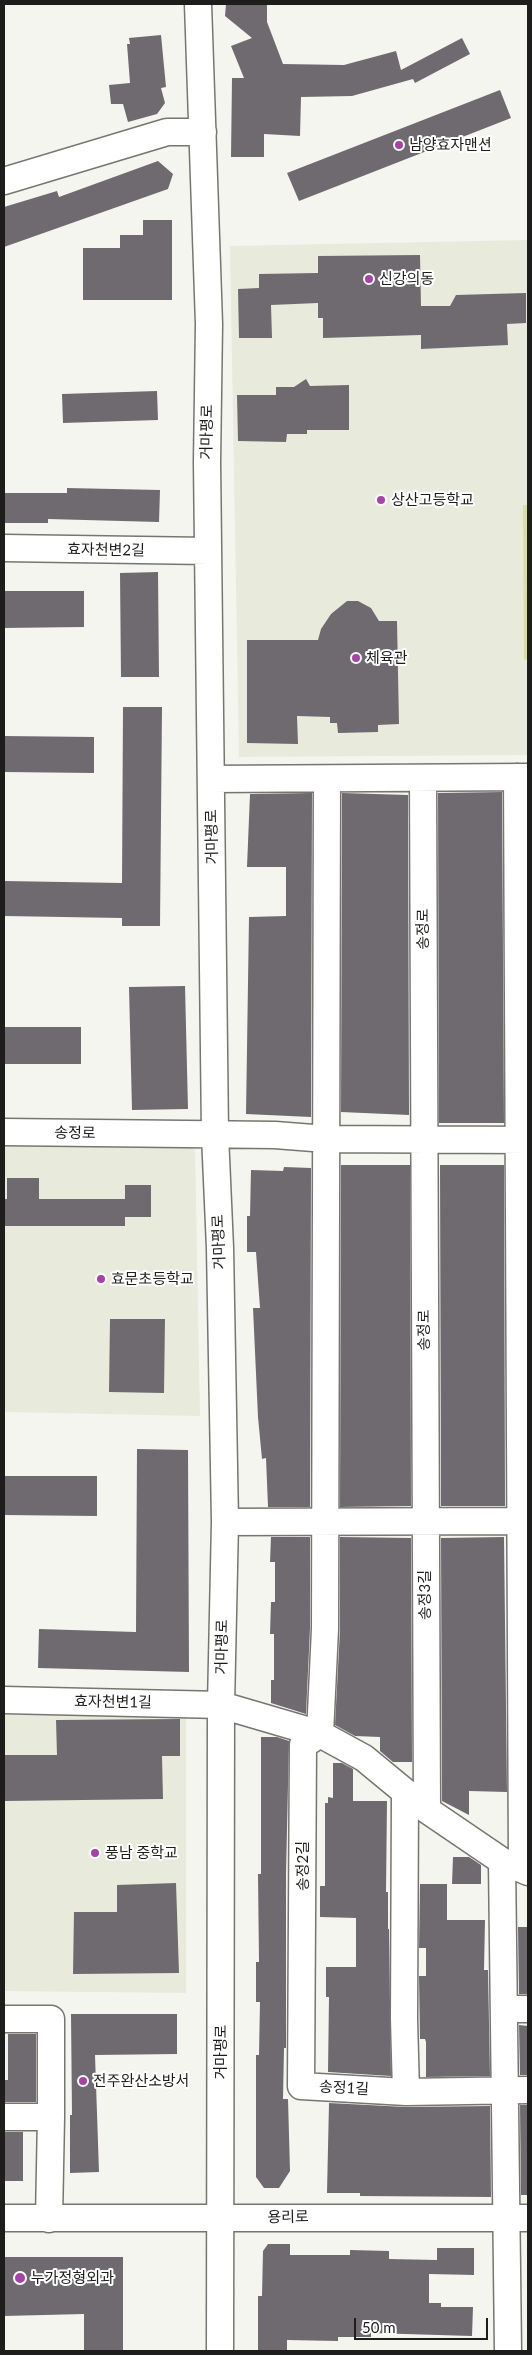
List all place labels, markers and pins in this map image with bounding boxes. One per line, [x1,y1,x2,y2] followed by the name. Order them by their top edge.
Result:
[409,136,492,154] place label: 남양효자맨션
[393,139,405,151] marker: 남양효자맨션
[379,270,434,288] place label: 신강의동
[363,273,375,285] marker: 신강의동
[391,491,474,509] place label: 상산고등학교
[375,494,387,506] marker: 상산고등학교
[366,649,407,667] place label: 체육관
[350,652,362,664] marker: 체육관
[111,1270,194,1288] place label: 효문초등학교
[95,1273,107,1285] marker: 효문초등학교
[105,1844,178,1862] place label: 풍남 중학교
[89,1847,101,1859] marker: 풍남 중학교
[93,2072,190,2090] place label: 전주완산소방서
[77,2075,89,2087] marker: 전주완산소방서
[31,2269,114,2287] place label: 누가정형외과
[13,2271,27,2285] marker: 누가정형외과

